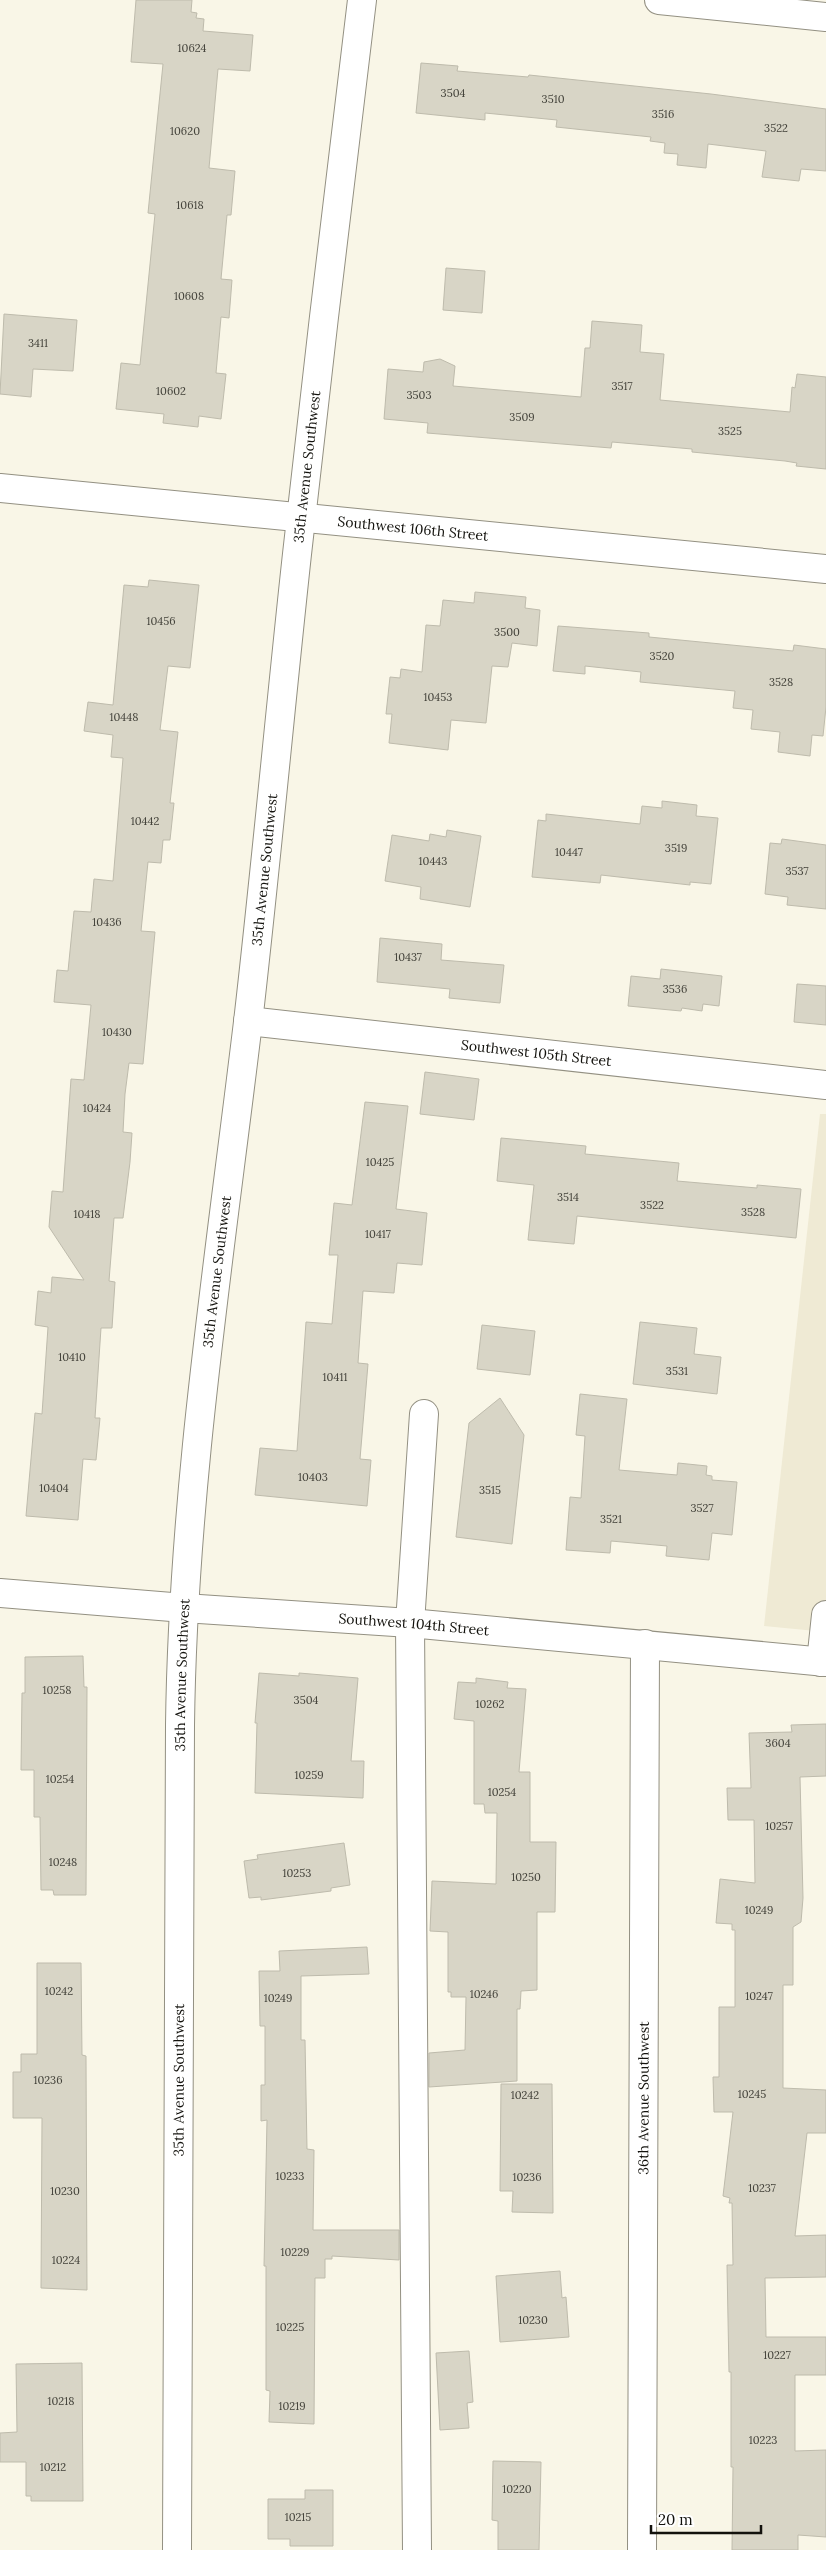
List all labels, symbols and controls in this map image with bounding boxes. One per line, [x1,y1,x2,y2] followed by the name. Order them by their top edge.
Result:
[178,41,206,55] house number: 10624
[441,86,465,100] house number: 3504
[542,92,565,106] house number: 3510
[652,107,674,121] house number: 3516
[764,121,788,135] house number: 3522
[170,124,200,138] house number: 10620
[176,198,204,212] house number: 10618
[174,289,204,303] house number: 10608
[28,336,48,350] house number: 3411
[611,379,633,393] house number: 3517
[156,384,186,398] house number: 10602
[406,388,432,402] house number: 3503
[289,389,324,544] street label: 35th Avenue Southwest
[509,410,535,424] house number: 3509
[718,424,742,438] house number: 3525
[337,512,490,545] street label: Southwest 106th Street
[146,614,176,628] house number: 10456
[494,625,520,639] house number: 3500
[650,649,675,663] house number: 3520
[769,675,793,689] house number: 3528
[424,690,452,704] house number: 10453
[110,710,138,724] house number: 10448
[248,792,281,947] street label: 35th Avenue Southwest
[131,814,159,828] house number: 10442
[665,841,687,855] house number: 3519
[555,845,583,859] house number: 10447
[419,854,447,868] house number: 10443
[785,864,809,878] house number: 3537
[92,915,122,929] house number: 10436
[394,950,422,964] house number: 10437
[663,982,687,996] house number: 3536
[102,1025,132,1039] house number: 10430
[460,1036,613,1070] street label: Southwest 105th Street
[83,1101,111,1115] house number: 10424
[366,1155,394,1169] house number: 10425
[557,1190,579,1204] house number: 3514
[199,1194,235,1349] street label: 35th Avenue Southwest
[640,1198,664,1212] house number: 3522
[741,1205,765,1219] house number: 3528
[74,1207,100,1221] house number: 10418
[365,1227,391,1241] house number: 10417
[58,1350,86,1364] house number: 10410
[666,1364,688,1378] house number: 3531
[323,1370,347,1384] house number: 10411
[298,1470,328,1484] house number: 10403
[39,1481,69,1495] house number: 10404
[479,1483,501,1497] house number: 3515
[690,1501,714,1515] house number: 3527
[600,1512,622,1526] house number: 3521
[171,1598,194,1752] street label: 35th Avenue Southwest
[338,1609,491,1639] street label: Southwest 104th Street
[43,1683,71,1697] house number: 10258
[294,1693,318,1707] house number: 3504
[476,1697,505,1711] house number: 10262
[765,1736,791,1750] house number: 3604
[294,1768,324,1782] house number: 10259
[46,1772,74,1786] house number: 10254
[488,1785,516,1799] house number: 10254
[765,1819,793,1833] house number: 10257
[49,1855,77,1869] house number: 10248
[283,1866,311,1880] house number: 10253
[511,1870,541,1884] house number: 10250
[745,1903,773,1917] house number: 10249
[45,1984,73,1998] house number: 10242
[470,1987,498,2001] house number: 10246
[745,1989,773,2003] house number: 10247
[264,1991,292,2005] house number: 10249
[169,2003,188,2157] street label: 35th Avenue Southwest
[634,2021,653,2175] street label: 36th Avenue Southwest
[34,2073,63,2087] house number: 10236
[738,2087,766,2101] house number: 10245
[511,2088,539,2102] house number: 10242
[276,2169,304,2183] house number: 10233
[513,2170,542,2184] house number: 10236
[748,2181,776,2195] house number: 10237
[50,2184,80,2198] house number: 10230
[281,2245,309,2259] house number: 10229
[52,2253,80,2267] house number: 10224
[518,2313,548,2327] house number: 10230
[276,2320,304,2334] house number: 10225
[763,2348,791,2362] house number: 10227
[48,2394,74,2408] house number: 10218
[278,2399,306,2413] house number: 10219
[749,2433,777,2447] house number: 10223
[40,2460,66,2474] house number: 10212
[502,2482,532,2496] house number: 10220
[651,2502,761,2534] scale bar
[285,2510,311,2524] house number: 10215
[658,2510,693,2529] text: 20 m

